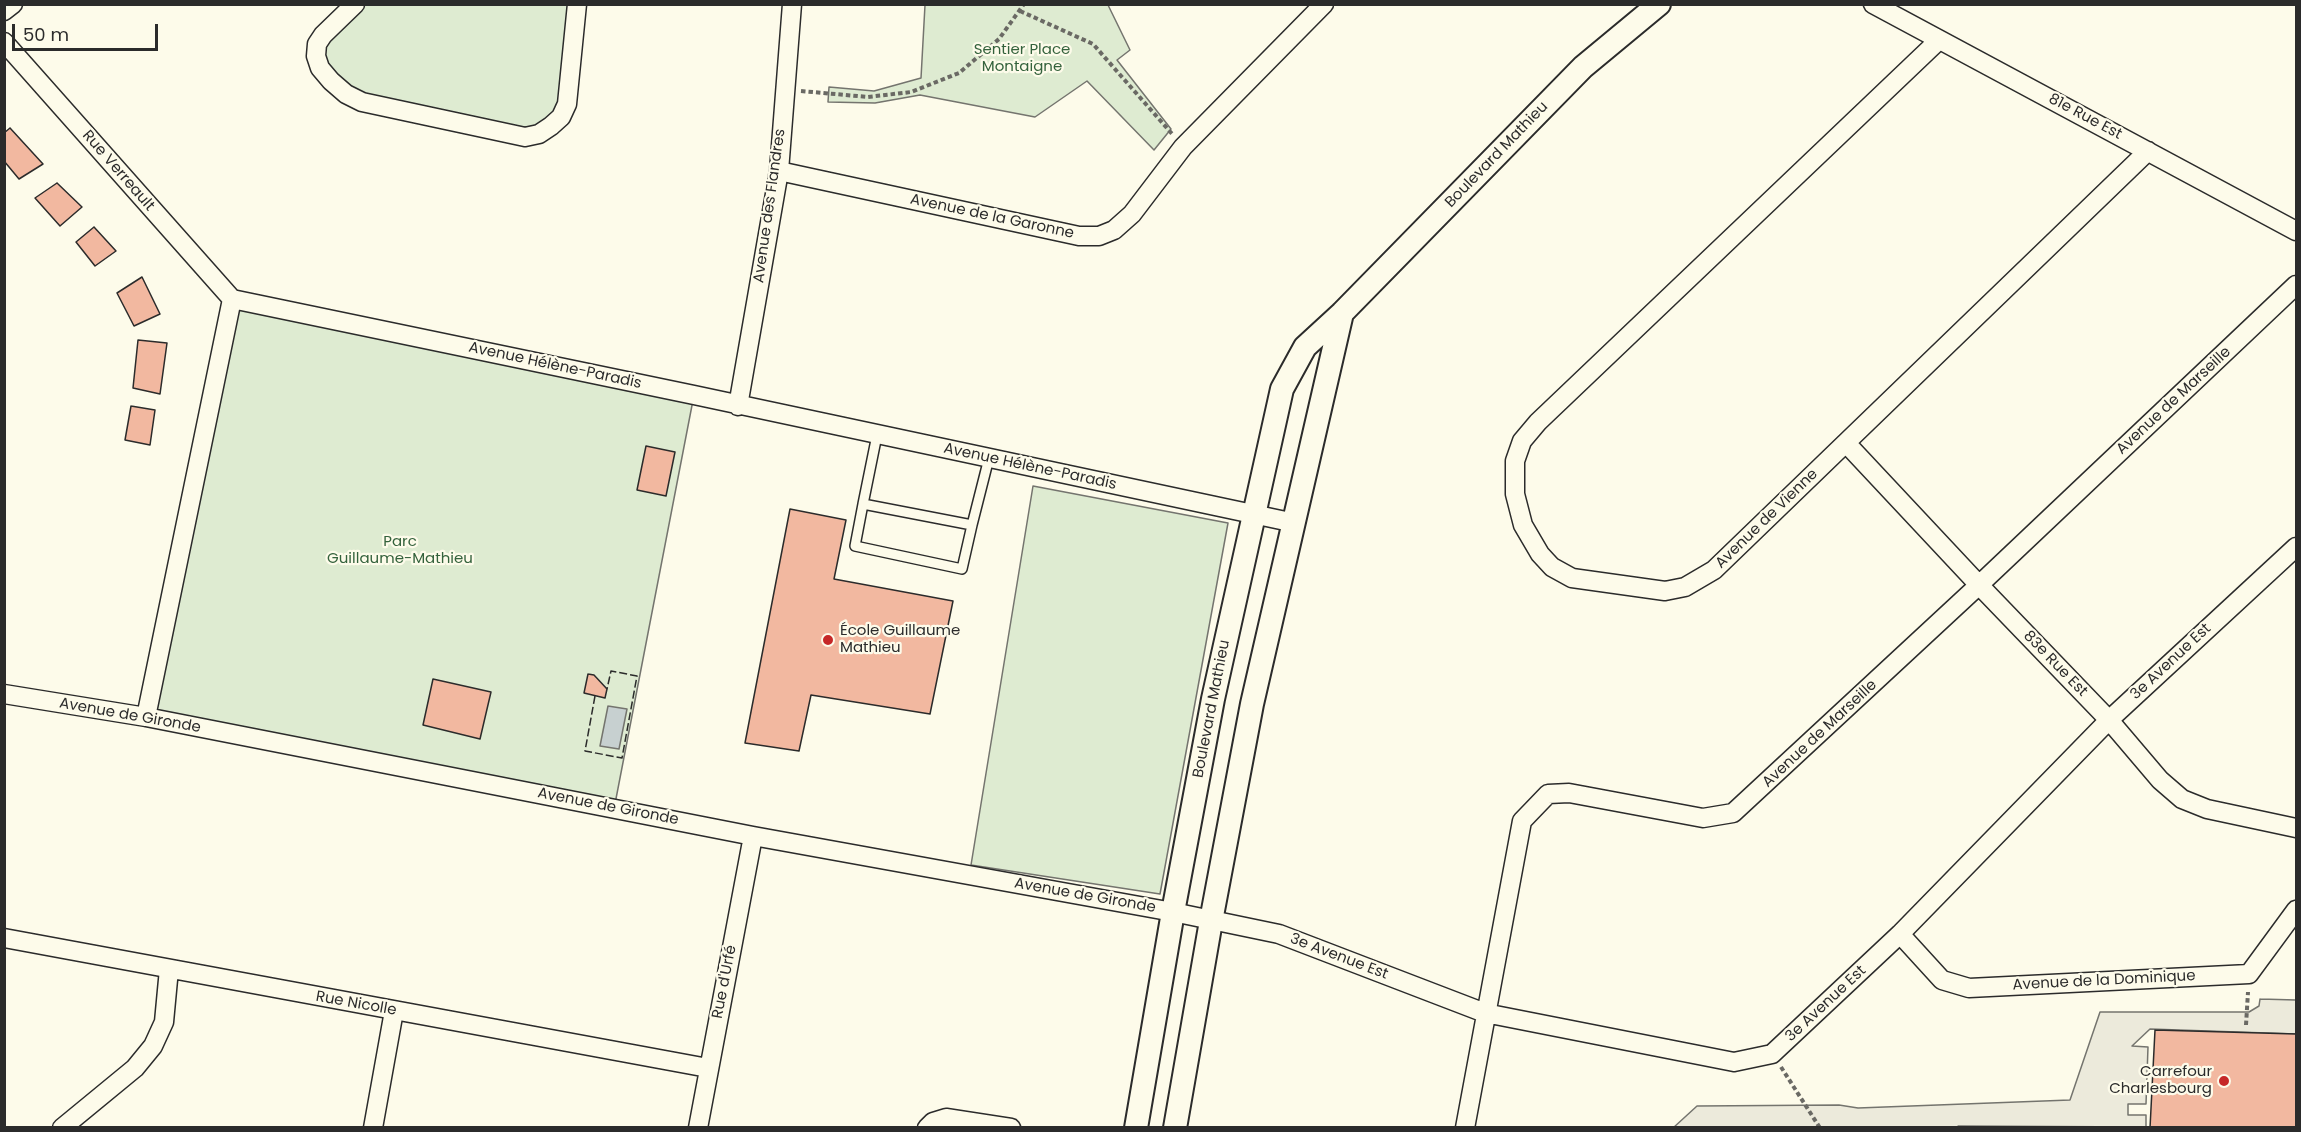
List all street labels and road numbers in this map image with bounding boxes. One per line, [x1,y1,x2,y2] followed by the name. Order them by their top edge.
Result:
[2045,90,2125,144] street label: 81e Rue Est
[1442,98,1552,212] street label: Boulevard Mathieu
[78,127,158,215] street label: Rue Verreault
[750,128,790,284] street label: Avenue des Flandres
[908,191,1076,243] street label: Avenue de la Garonne
[467,339,643,393] street label: Avenue Hélène-Paradis
[2113,343,2235,459] street label: Avenue de Marseille
[942,440,1118,494] street label: Avenue Hélène-Paradis
[1712,465,1822,573] street label: Avenue de Vienne
[2127,620,2215,704] street label: 3e Avenue Est
[2019,627,2091,701] street label: 83e Rue Est
[1190,638,1234,780] street label: Boulevard Mathieu
[1759,676,1881,792] street label: Avenue de Marseille
[58,695,202,737] street label: Avenue de Gironde
[536,784,680,830] street label: Avenue de Gironde
[1013,875,1157,917] street label: Avenue de Gironde
[1287,930,1391,984] street label: 3e Avenue Est
[709,944,741,1020] street label: Rue d'Urfé
[1782,962,1870,1046] street label: 3e Avenue Est
[2012,967,2196,995] street label: Avenue de la Dominique
[314,988,398,1020] street label: Rue Nicolle

